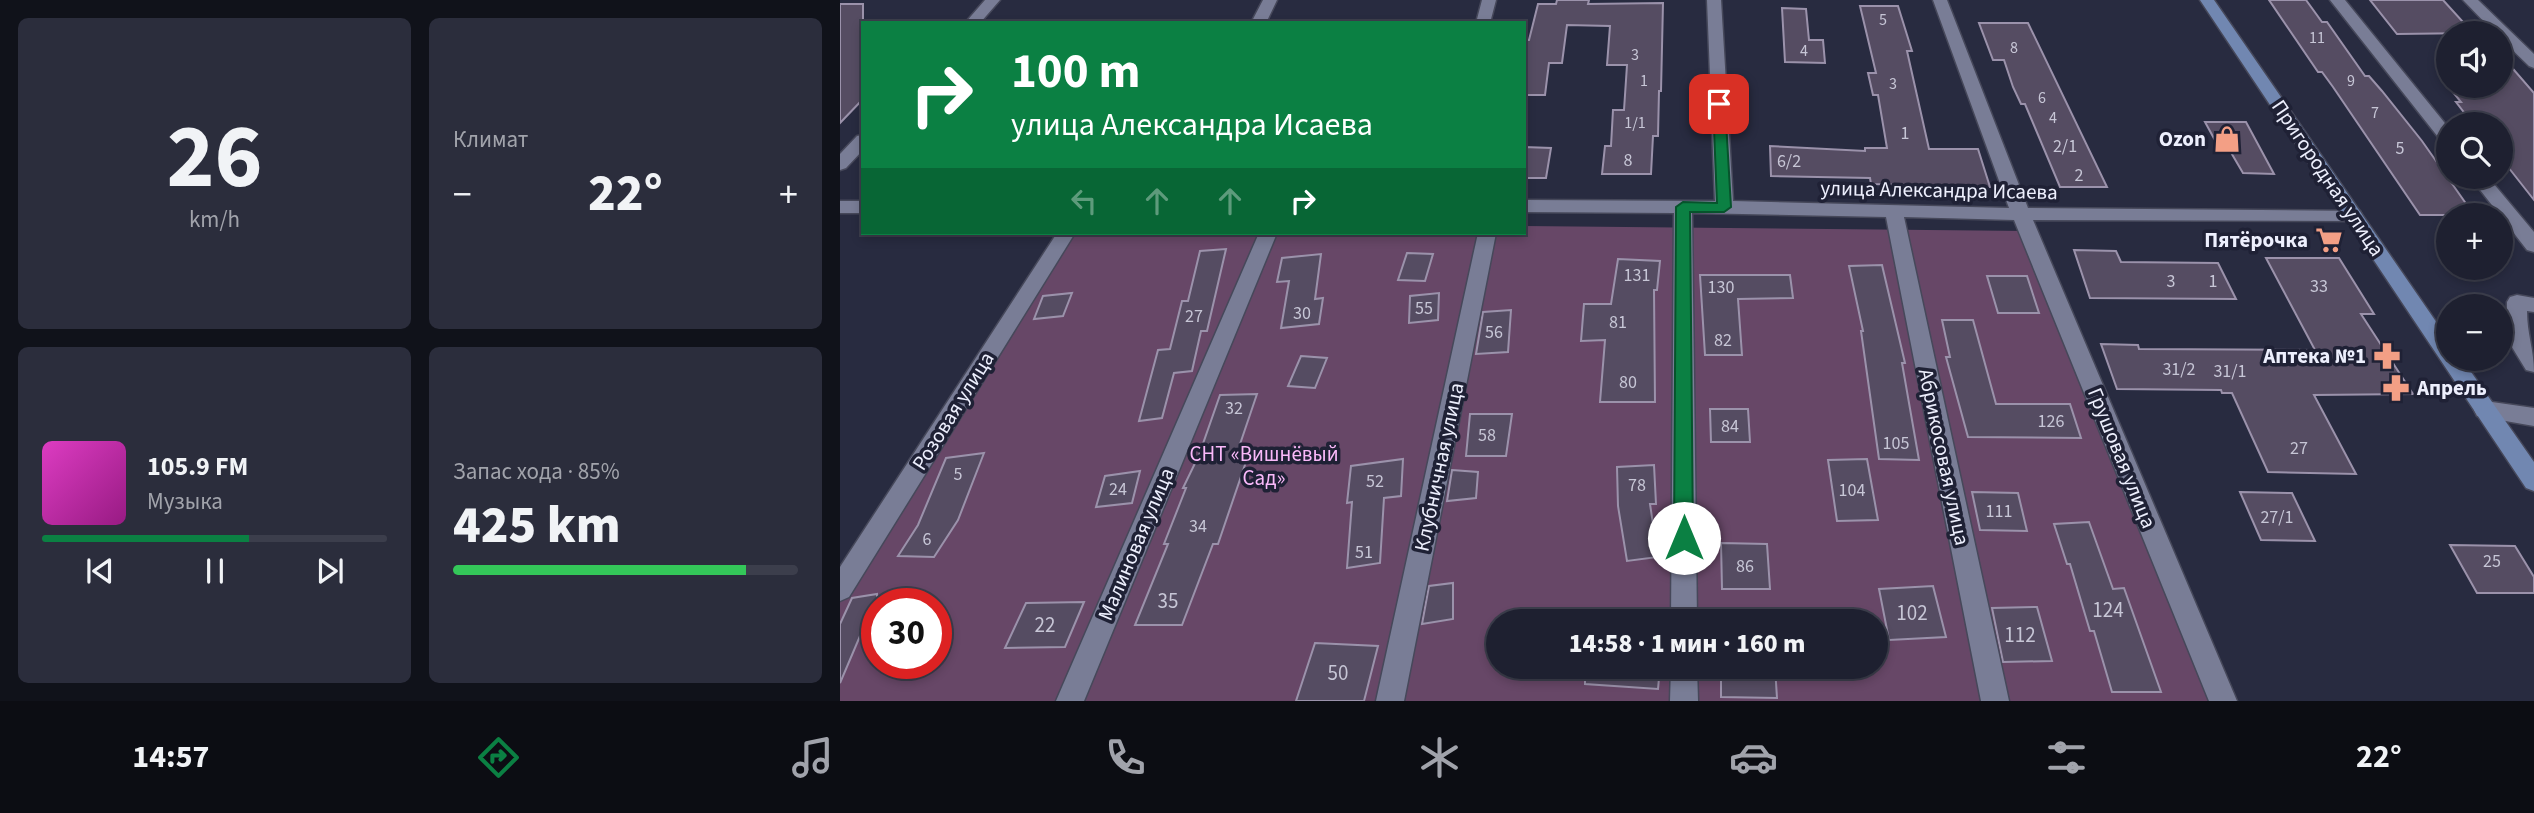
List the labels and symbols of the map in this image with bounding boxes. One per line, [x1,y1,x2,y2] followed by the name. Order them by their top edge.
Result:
[1879,9,1887,31] house number: 5
[2309,27,2325,49] house number: 11
[2010,37,2018,59] house number: 8
[1800,40,1808,62] house number: 4
[1631,44,1639,66] house number: 3
[1640,70,1648,92] house number: 1
[2347,70,2355,92] house number: 9
[1889,73,1897,95] house number: 3
[1689,74,1749,134] pin
[2038,87,2046,109] house number: 6
[2264,94,2392,262] street label: Пригородная улица
[2371,102,2379,124] house number: 7
[2049,107,2057,129] house number: 4
[1624,112,1646,134] house number: 1/1
[1901,121,1909,146] house number: 1
[2159,124,2206,154] place label: Ozon
[2212,124,2242,154] shop icon: Ozon
[2053,134,2077,159] house number: 2/1
[2396,136,2405,161] house number: 5
[1624,148,1633,173] house number: 8
[1777,149,1801,174] house number: 6/2
[2075,163,2084,188] house number: 2
[1820,173,2058,207] street label: улица Александра Исаева
[2204,225,2308,255] place label: Пятёрочка
[2314,225,2344,255] supermarket icon: Пятёрочка
[1624,263,1650,288] house number: 131
[2167,269,2176,294] house number: 3
[2209,269,2217,294] house number: 1
[2310,274,2328,299] house number: 33
[1708,275,1734,300] house number: 130
[1415,296,1433,321] house number: 55
[1293,301,1311,326] house number: 30
[1185,304,1203,329] house number: 27
[1609,310,1627,335] house number: 81
[1485,320,1503,345] house number: 56
[1714,328,1732,353] house number: 82
[2262,341,2366,371] place label: Аптека №1
[2372,341,2402,371] pharmacy icon: Аптека №1
[905,346,1001,476] street label: Розовая улица
[2162,357,2196,382] house number: 31/2
[2213,359,2247,384] house number: 31/1
[1911,366,1977,548] street label: Абрикосовая улица
[1619,370,1637,395] house number: 80
[2381,373,2411,403] pharmacy icon: Апрель
[2416,373,2487,403] place label: Апрель
[1406,380,1472,554] street label: Клубничная улица
[2080,383,2164,533] street label: Грушовая улица
[1225,396,1243,421] house number: 32
[2038,409,2064,434] house number: 126
[1721,414,1739,439] house number: 84
[1478,423,1496,448] house number: 58
[1883,431,1909,456] house number: 105
[2290,436,2308,461] house number: 27
[1190,439,1339,493] park label: СНТ «Вишнёвый Cад»
[954,462,963,487] house number: 5
[1090,463,1182,625] street label: Малиновая улица
[1366,469,1384,494] house number: 52
[1628,473,1646,498] house number: 78
[1109,477,1127,502] house number: 24
[1839,478,1865,503] house number: 104
[1986,499,2012,524] house number: 111
[1647,501,1721,575] position arrow
[2260,505,2294,530] house number: 27/1
[1189,514,1207,539] house number: 34
[923,527,932,552] house number: 6
[1355,540,1373,565] house number: 51
[2483,549,2501,574] house number: 25
[1736,554,1754,579] house number: 86
[1158,586,1178,616] house number: 35
[861,588,952,679] speed limit sign: 30
[2092,595,2124,625] house number: 124
[1896,598,1928,628] house number: 102
[1035,610,1055,640] house number: 22
[2004,620,2036,650] house number: 112
[1328,658,1348,688] house number: 50

